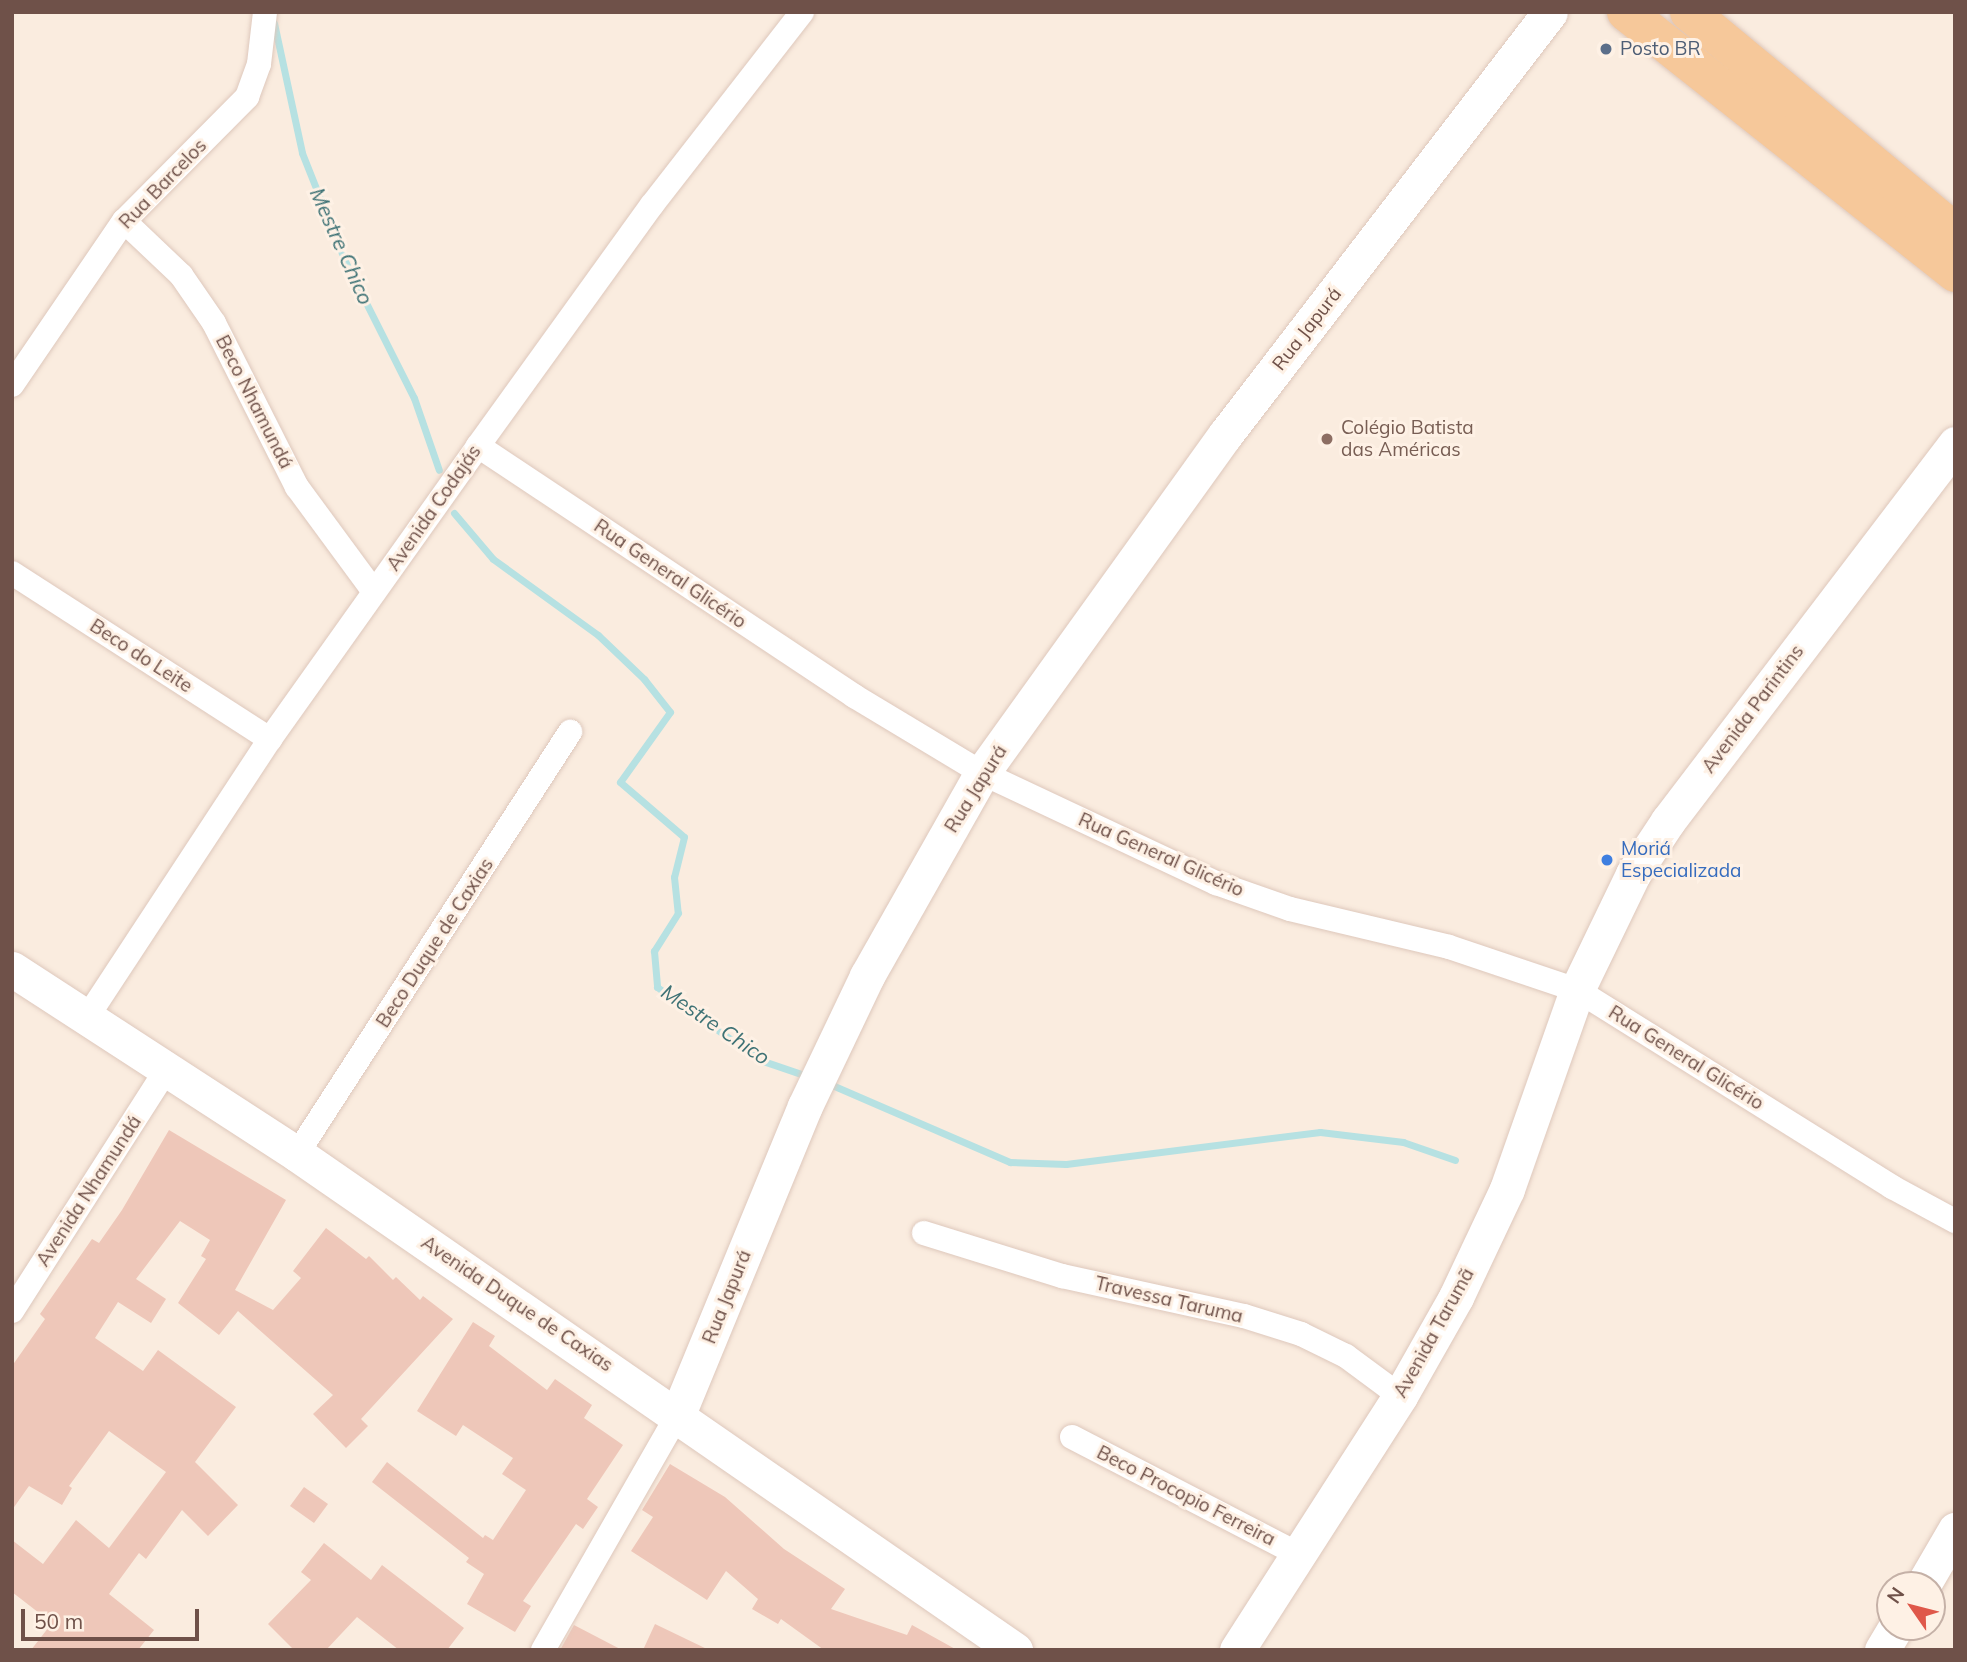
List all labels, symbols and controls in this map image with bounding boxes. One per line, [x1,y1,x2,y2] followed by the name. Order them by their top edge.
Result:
[1620,38,1701,60] place label: Posto BR
[1598,41,1614,57] marker: Posto BR
[115,134,211,234] street label: Rua Barcelos
[305,184,379,308] water label: Mestre Chico
[1268,283,1346,375] street label: Rua Japurá
[211,332,297,472] street label: Beco Nhamundá
[1341,417,1474,461] place label: Colégio Batista das Américas
[1319,431,1335,447] marker: Colégio Batista das Américas
[382,441,486,575] street label: Avenida Codajás
[590,515,750,633] street label: Rua General Glicério
[86,614,196,698] street label: Beco do Leite
[1697,640,1809,778] street label: Avenida Parintins
[940,741,1012,837] street label: Rua Japurá
[1075,808,1247,902] street label: Rua General Glicério
[1621,838,1742,882] place label: Moriá Especializada
[1599,852,1615,868] marker: Moriá Especializada
[372,854,498,1032] street label: Beco Duque de Caxias
[657,979,775,1069] water label: Mestre Chico
[1604,1001,1768,1115] street label: Rua General Glicério
[32,1111,146,1271] street label: Avenida Nhamundá
[417,1231,617,1377] street label: Avenida Duque de Caxias
[698,1247,756,1347] street label: Rua Japurá
[1389,1264,1479,1402] street label: Avenida Tarumã
[1093,1272,1245,1328] street label: Travessa Taruma
[1093,1441,1279,1551] street label: Beco Procopio Ferreira
[1876,1571,1946,1641] north arrow
[1881,1582,1909,1608] text: N
[24,1596,203,1640] scale bar
[34,1608,83,1634] text: 50 m

